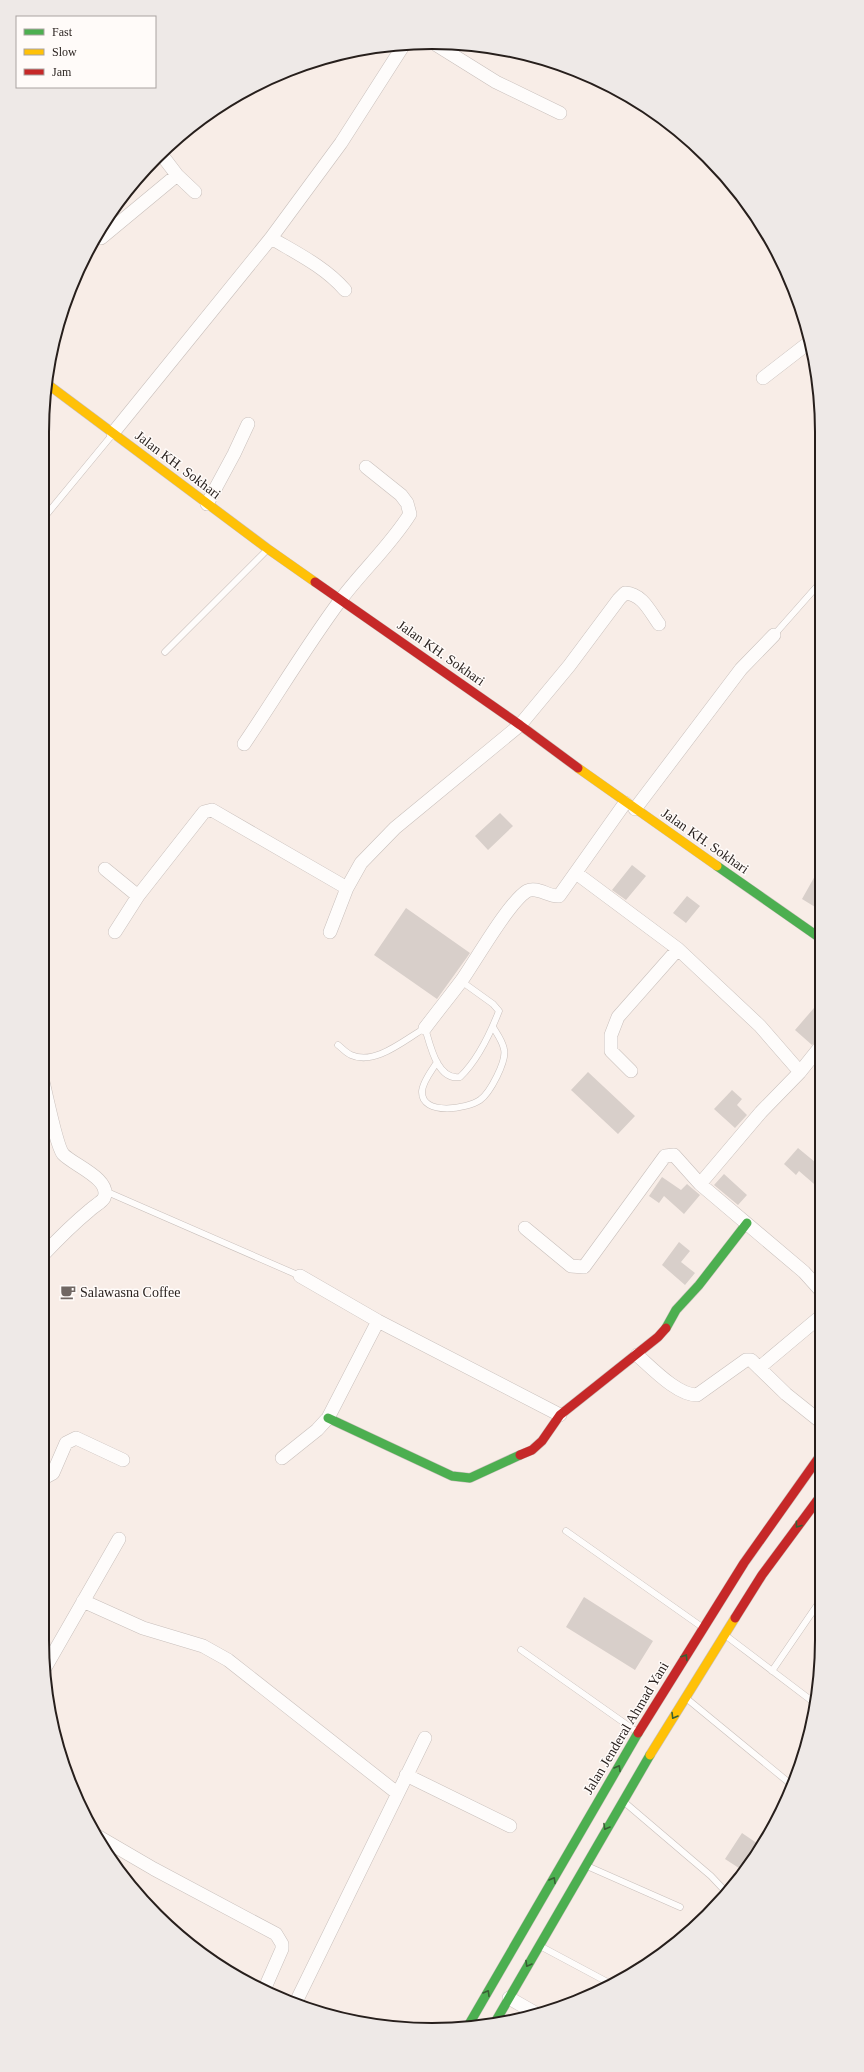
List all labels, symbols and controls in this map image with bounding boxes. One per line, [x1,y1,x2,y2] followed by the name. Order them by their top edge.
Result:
[16,16,156,88] legend
[52,25,73,39] text: Fast
[52,45,77,59] text: Slow
[52,65,72,79] text: Jam
[132,428,224,502] street label: Jalan KH. Sokhari
[394,617,488,689] street label: Jalan KH. Sokhari
[658,805,752,877] street label: Jalan KH. Sokhari
[59,1283,77,1301] cafe icon: Salawasna Coffee
[80,1285,180,1300] place label: Salawasna Coffee
[796,1521,803,1528] one-way arrow
[681,1654,688,1661] one-way arrow
[581,1659,672,1797] street label: Jalan Jenderal Ahmad Yani
[671,1712,678,1719] one-way arrow
[613,1765,620,1772] one-way arrow
[604,1823,611,1830] one-way arrow
[548,1877,555,1884] one-way arrow
[526,1960,533,1967] one-way arrow
[483,1990,490,1997] one-way arrow

